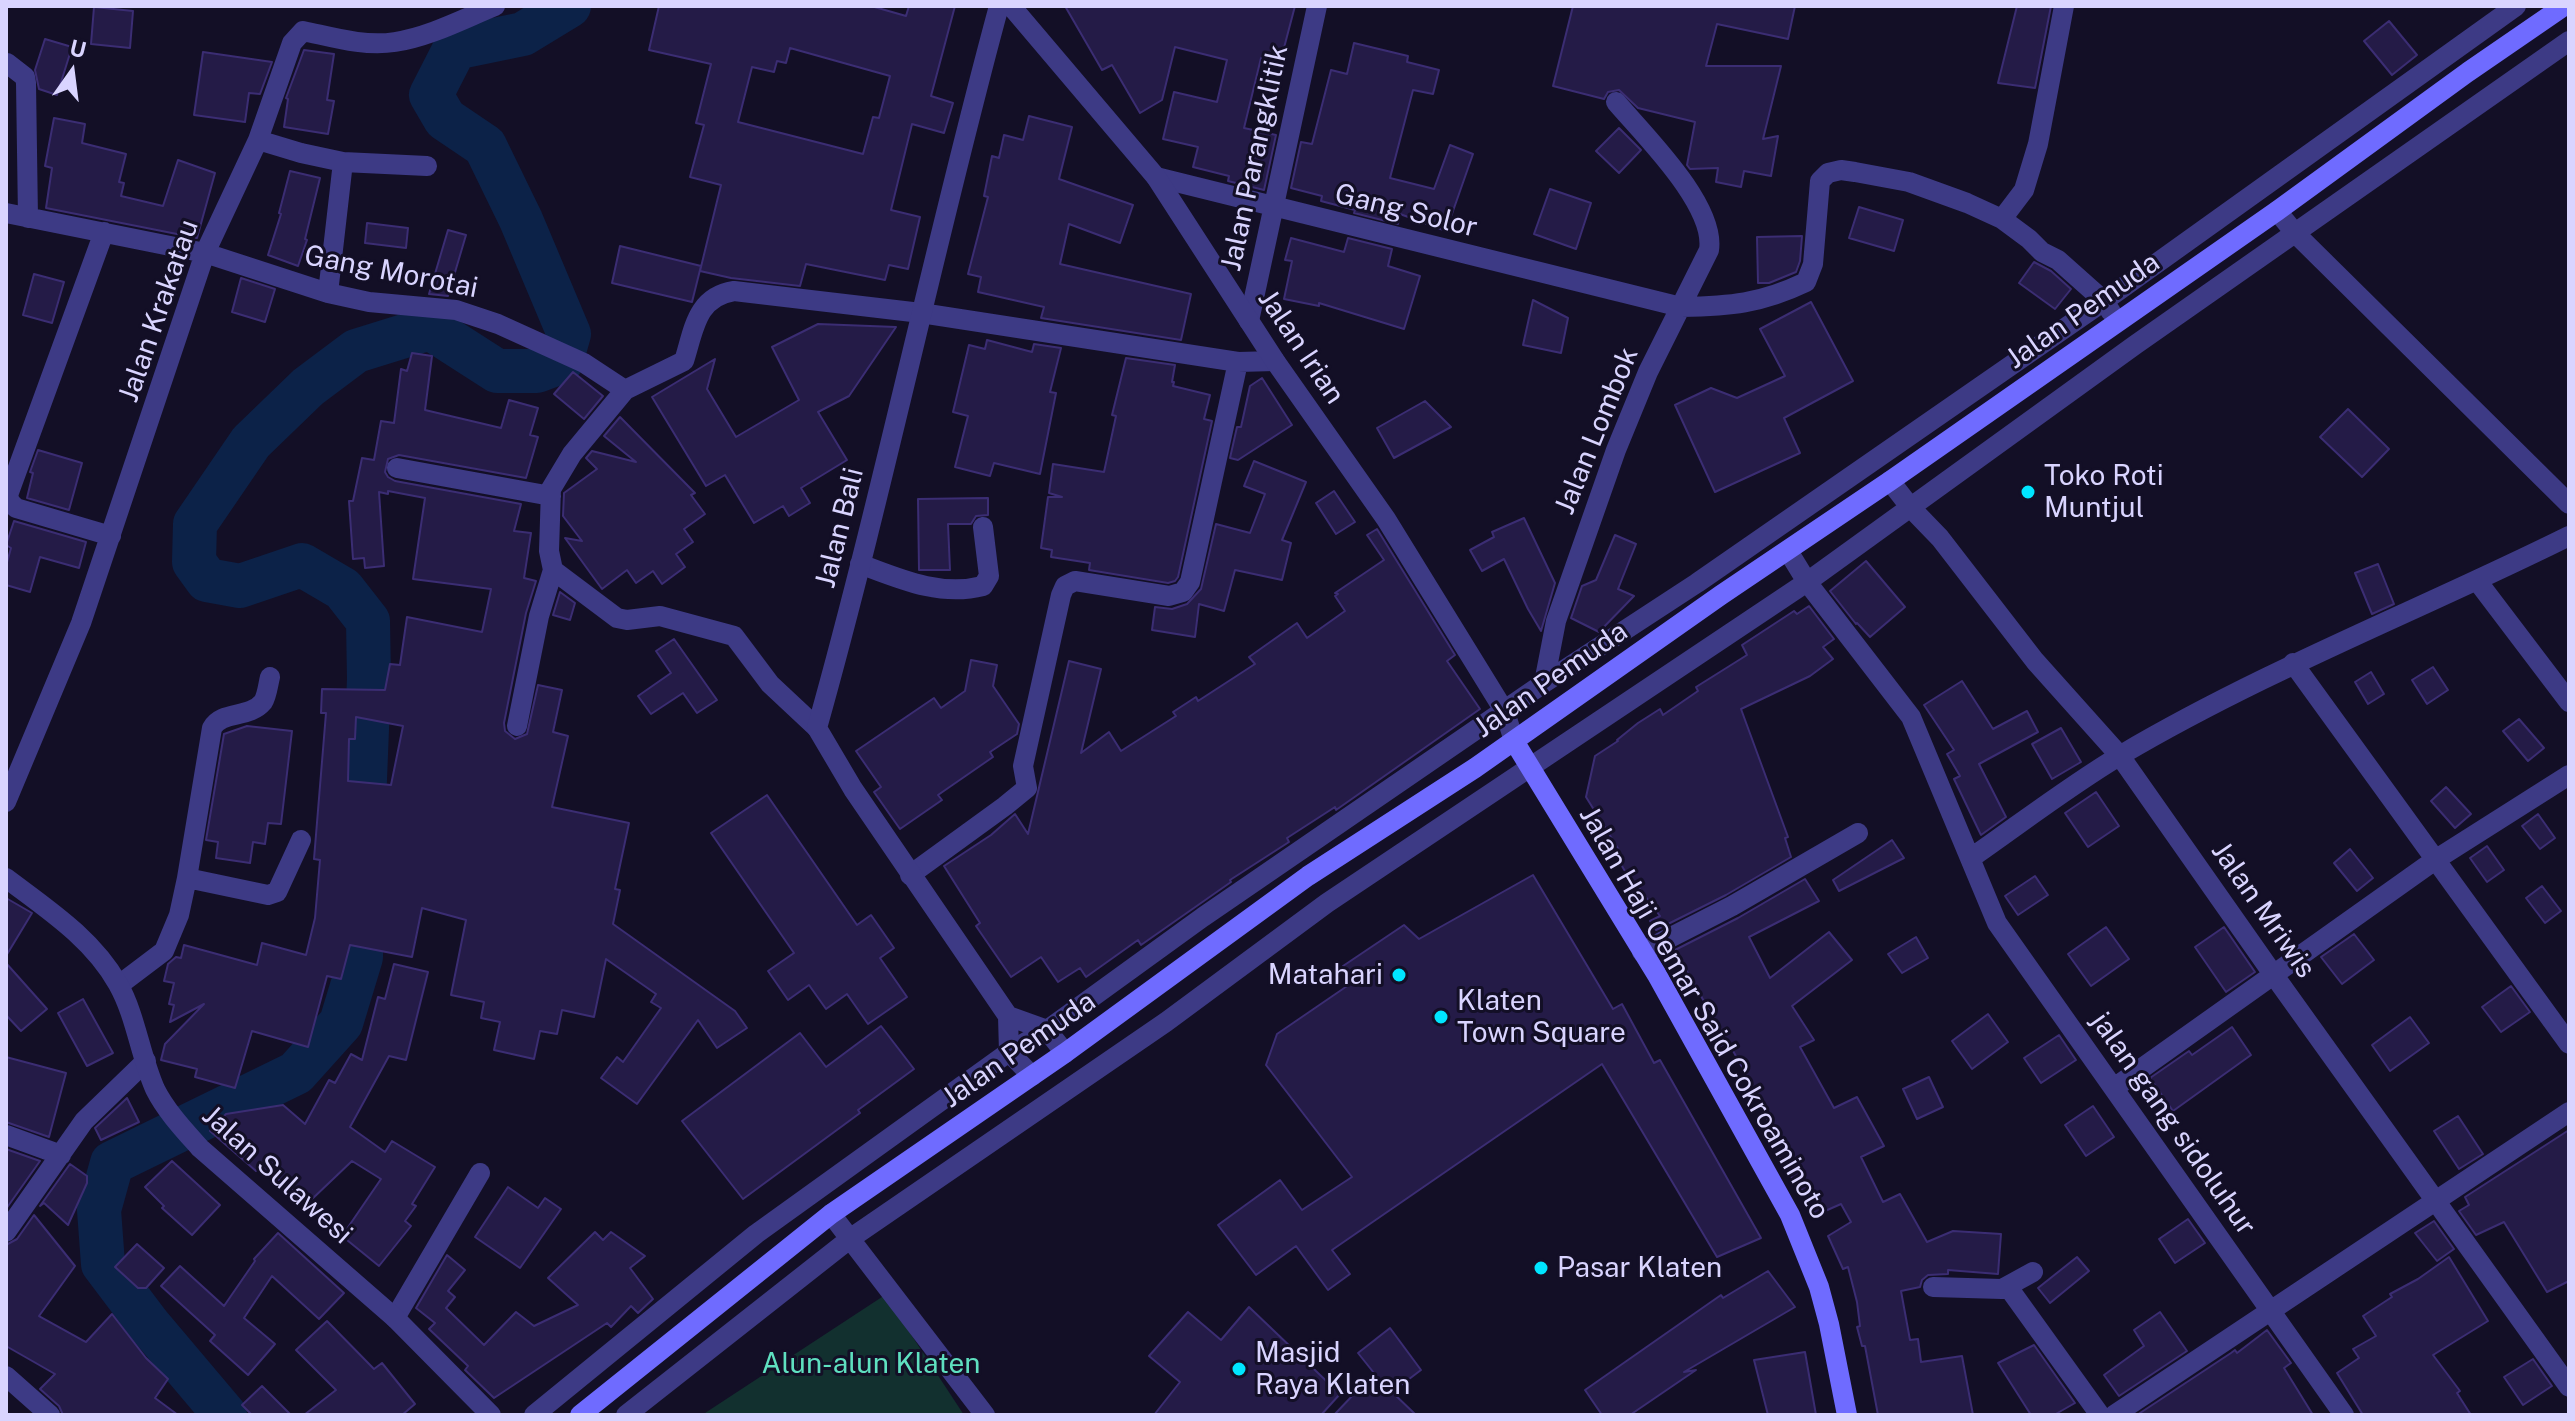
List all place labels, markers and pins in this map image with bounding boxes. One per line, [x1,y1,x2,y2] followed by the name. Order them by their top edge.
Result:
[2044,459,2164,525] place label: Toko Roti Muntjul
[2019,483,2037,501] marker: Toko Roti Muntjul
[1268,958,1383,992] place label: Matahari
[1390,966,1408,984] marker: Matahari
[1457,984,1626,1050] place label: Klaten Town Square
[1432,1008,1450,1026] marker: Klaten Town Square
[1557,1251,1722,1285] place label: Pasar Klaten
[1532,1259,1550,1277] marker: Pasar Klaten
[1255,1336,1410,1402] place label: Masjid Raya Klaten
[1230,1360,1248,1378] marker: Masjid Raya Klaten

